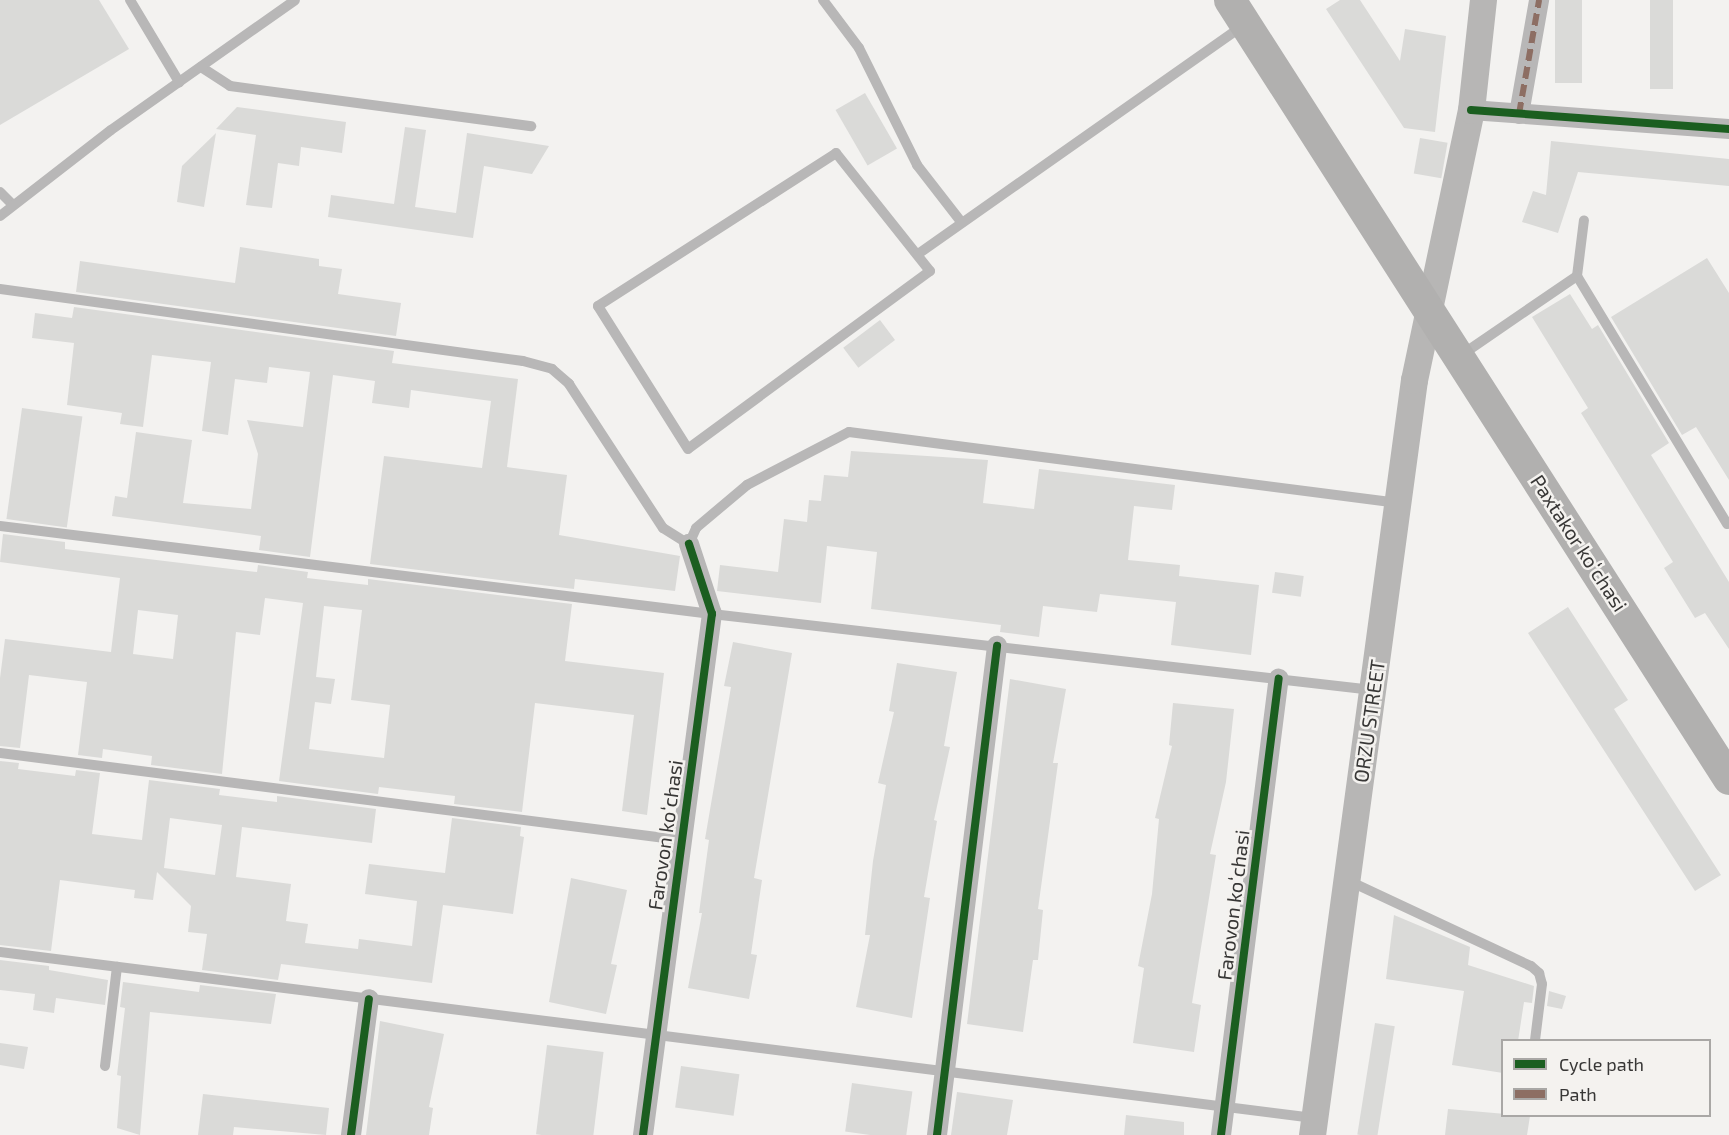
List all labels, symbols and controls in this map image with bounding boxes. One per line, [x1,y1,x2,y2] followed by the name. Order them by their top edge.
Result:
[1526,470,1632,616] street label: Paxtakor koʻchasi
[1348,658,1390,784] street label: ORZU STREET
[643,758,687,912] street label: Farovon koʻchasi
[1212,828,1254,982] street label: Farovon koʻchasi
[1501,1039,1711,1117] legend
[1559,1053,1644,1075] text: Cycle path
[1559,1083,1597,1105] text: Path

